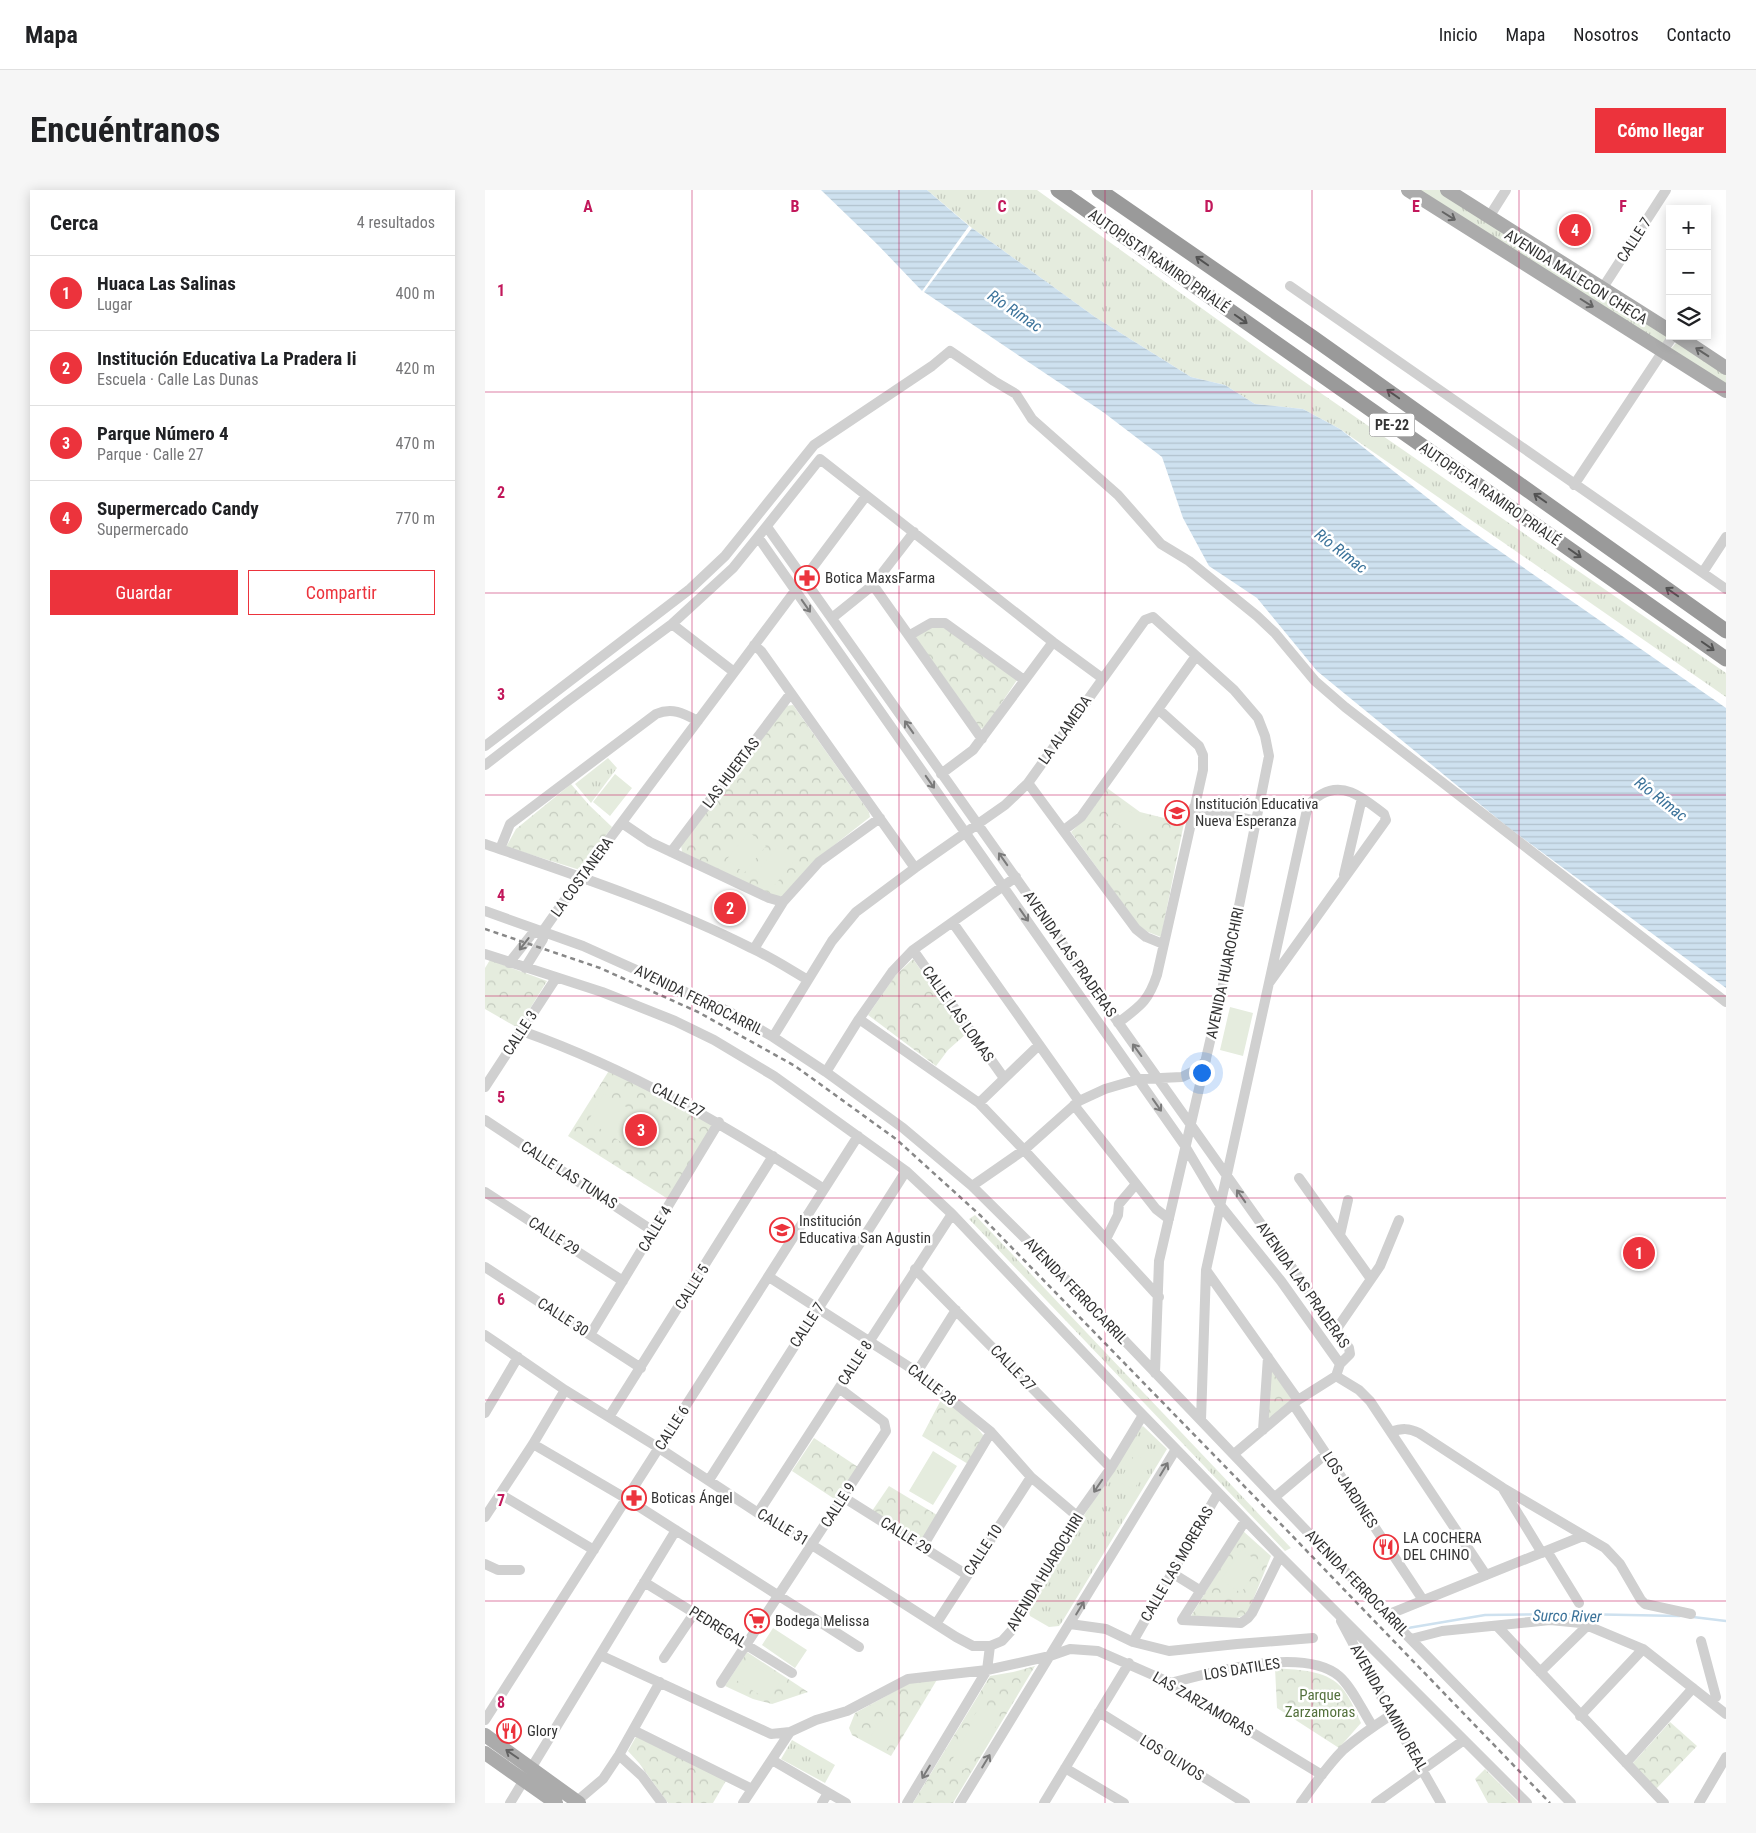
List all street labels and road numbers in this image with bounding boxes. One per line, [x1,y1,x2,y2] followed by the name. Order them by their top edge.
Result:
[1085,205,1233,317] street label: AUTOPISTA RAMIRO PRIALÉ
[1613,214,1655,266] street label: CALLE 7
[1501,226,1651,328] street label: AVENIDA MALECON CHECA
[1369,414,1415,436] road number: PE-22
[1416,438,1564,550] street label: AUTOPISTA RAMIRO PRIALÉ
[1035,692,1095,768] street label: LA ALAMEDA
[699,734,763,812] street label: LAS HUERTAS
[547,833,617,920] street label: LA COSTANERA
[1020,887,1120,1021] street label: AVENIDA LAS PRADERAS
[1202,906,1248,1040] street label: AVENIDA HUAROCHIRI
[632,961,766,1039] street label: AVENIDA FERROCARRIL
[918,963,998,1066] street label: CALLE LAS LOMAS
[499,1007,541,1059] street label: CALLE 3
[649,1079,707,1121] street label: CALLE 27
[517,1137,621,1213] street label: CALLE LAS TUNAS
[634,1203,676,1255] street label: CALLE 4
[525,1213,583,1259] street label: CALLE 29
[1253,1218,1353,1352] street label: AVENIDA LAS PRADERAS
[1021,1234,1131,1348] street label: AVENIDA FERROCARRIL
[671,1261,713,1313] street label: CALLE 5
[534,1294,592,1340] street label: CALLE 30
[786,1299,828,1351] street label: CALLE 7
[834,1337,876,1389] street label: CALLE 8
[987,1341,1039,1395] street label: CALLE 27
[904,1360,960,1410] street label: CALLE 28
[651,1402,693,1454] street label: CALLE 6
[1319,1448,1381,1532] street label: LOS JARDINES
[817,1479,859,1531] street label: CALLE 9
[1137,1503,1217,1625] street label: CALLE LAS MORERAS
[754,1505,812,1549] street label: CALLE 31
[1003,1510,1087,1634] street label: AVENIDA HUAROCHIRI
[877,1513,935,1559] street label: CALLE 29
[960,1521,1006,1579] street label: CALLE 10
[1302,1526,1412,1640] street label: AVENIDA FERROCARRIL
[686,1602,750,1652] street label: PEDREGAL
[1347,1641,1431,1775] street label: AVENIDA CAMINO REAL
[1203,1654,1282,1684] street label: LOS DATILES
[1150,1668,1257,1740] street label: LAS ZARZAMORAS
[1137,1731,1207,1785] street label: LOS OLIVOS

